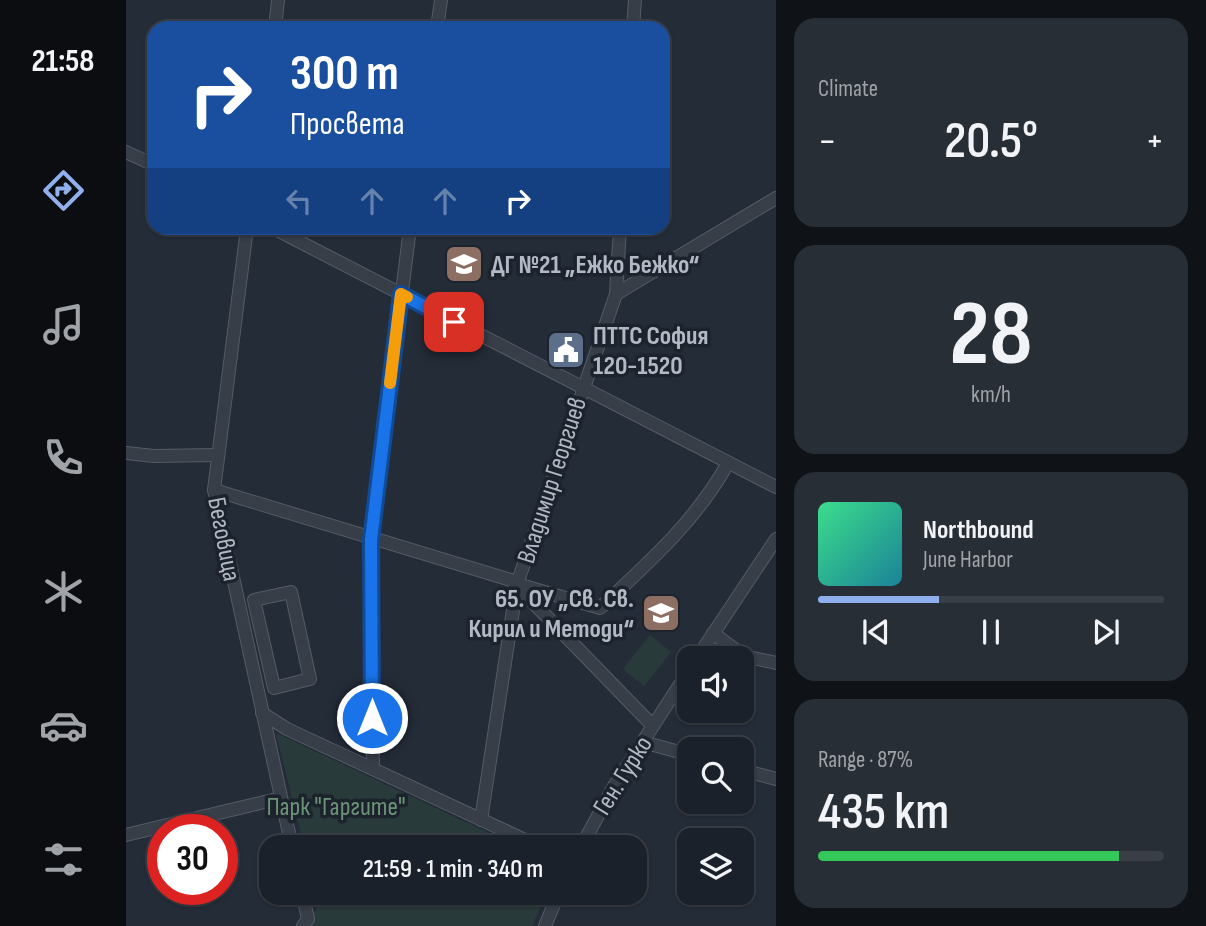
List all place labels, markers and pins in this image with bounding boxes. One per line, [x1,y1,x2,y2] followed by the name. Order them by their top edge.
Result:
[443,243,485,285] school or university icon: ДГ №21 „Ежко Бежко“
[491,250,699,281] place label: ДГ №21 „Ежко Бежко“
[424,292,484,352] pin
[593,321,708,382] place label: ПТТС София 120-1520
[545,329,587,371] public building icon: ПТТС София 120-1520
[468,584,634,645] place label: 65. ОУ „Св. Св. Кирил и Методи“
[640,592,682,634] school or university icon: 65. ОУ „Св. Св. Кирил и Методи“

